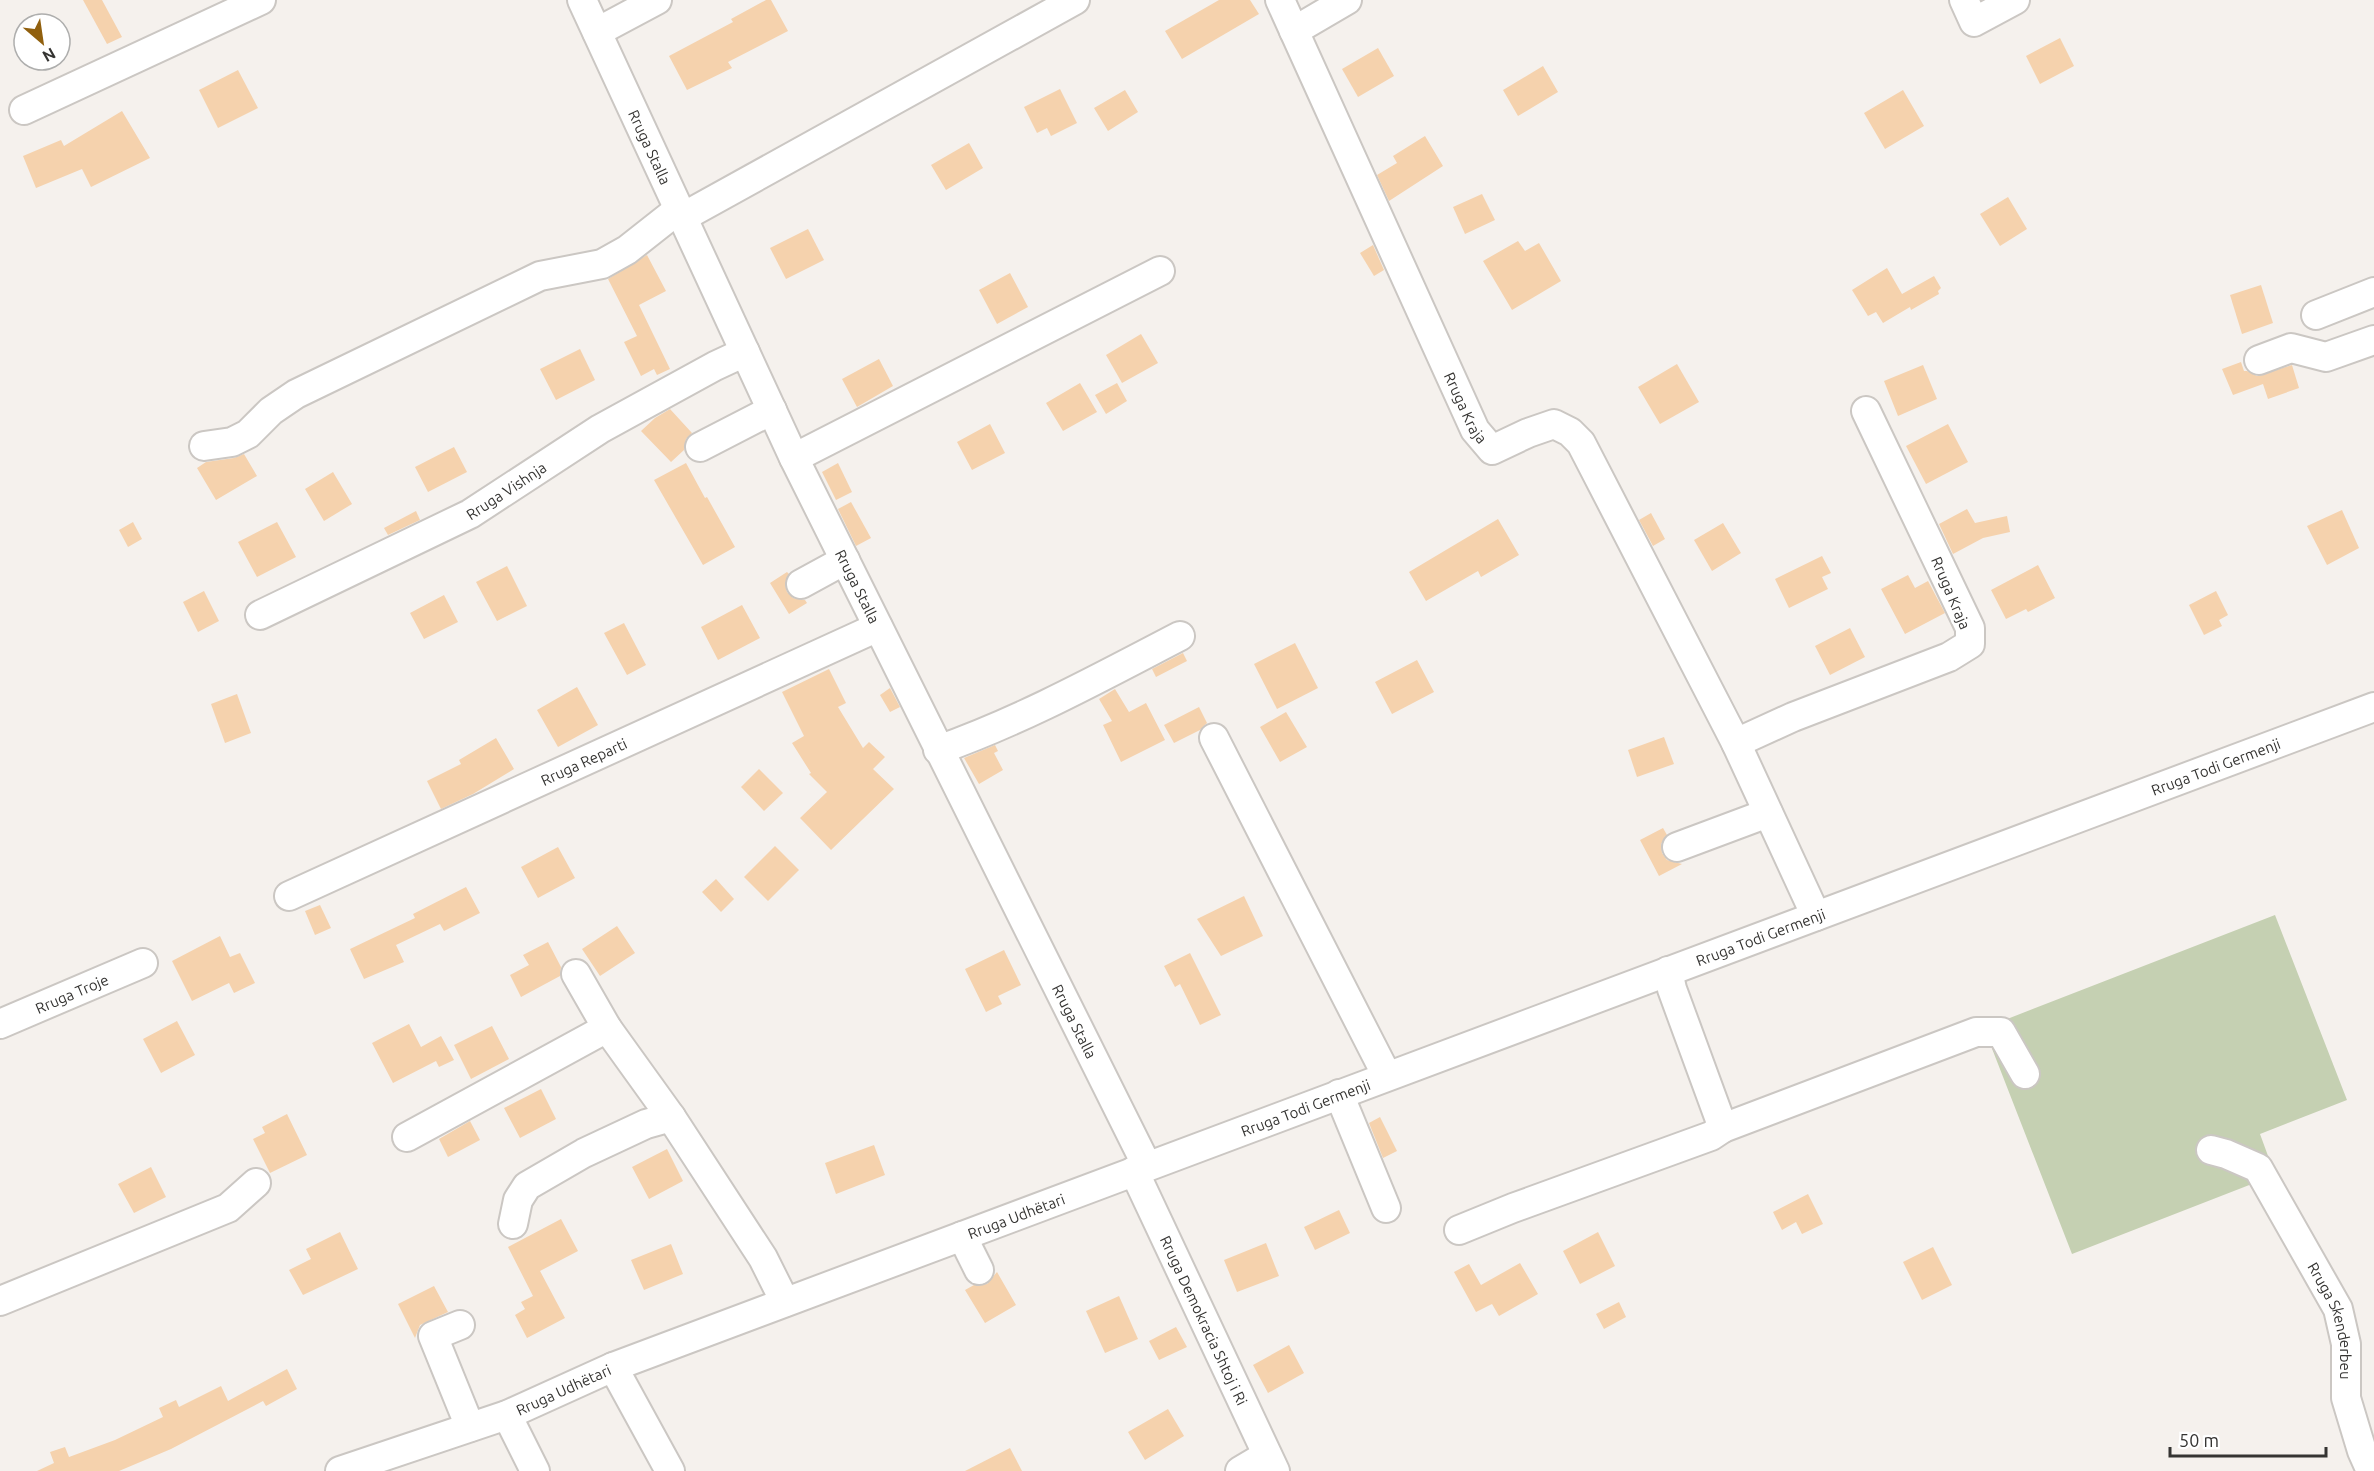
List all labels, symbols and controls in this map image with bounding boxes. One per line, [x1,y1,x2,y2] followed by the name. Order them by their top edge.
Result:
[12,12,72,72] north arrow
[40,44,59,66] text: N
[625,107,675,187] street label: Rruga Stalla
[1441,369,1491,447] street label: Rruga Kraja
[463,458,549,523] street label: Rruga Vishnja
[832,546,884,626] street label: Rruga Stalla
[1928,554,1974,632] street label: Rruga Kraja
[538,734,629,788] street label: Rruga Reparti
[2149,734,2283,798] street label: Rruga Todi Germenji
[1694,905,1828,969] street label: Rruga Todi Germenji
[33,970,111,1016] street label: Rruga Troje
[1049,981,1100,1061] street label: Rruga Stalla
[1238,1076,1372,1139] street label: Rruga Todi Germenji
[965,1190,1067,1242] street label: Rruga Udhëtari
[1157,1233,1251,1408] street label: Rruga Demokracia Shtoj i Ri
[2305,1259,2355,1379] street label: Rruga Skenderbeu
[513,1361,613,1418] street label: Rruga Udhëtari
[2170,1420,2326,1458] scale bar
[2179,1430,2219,1450] text: 50 m

